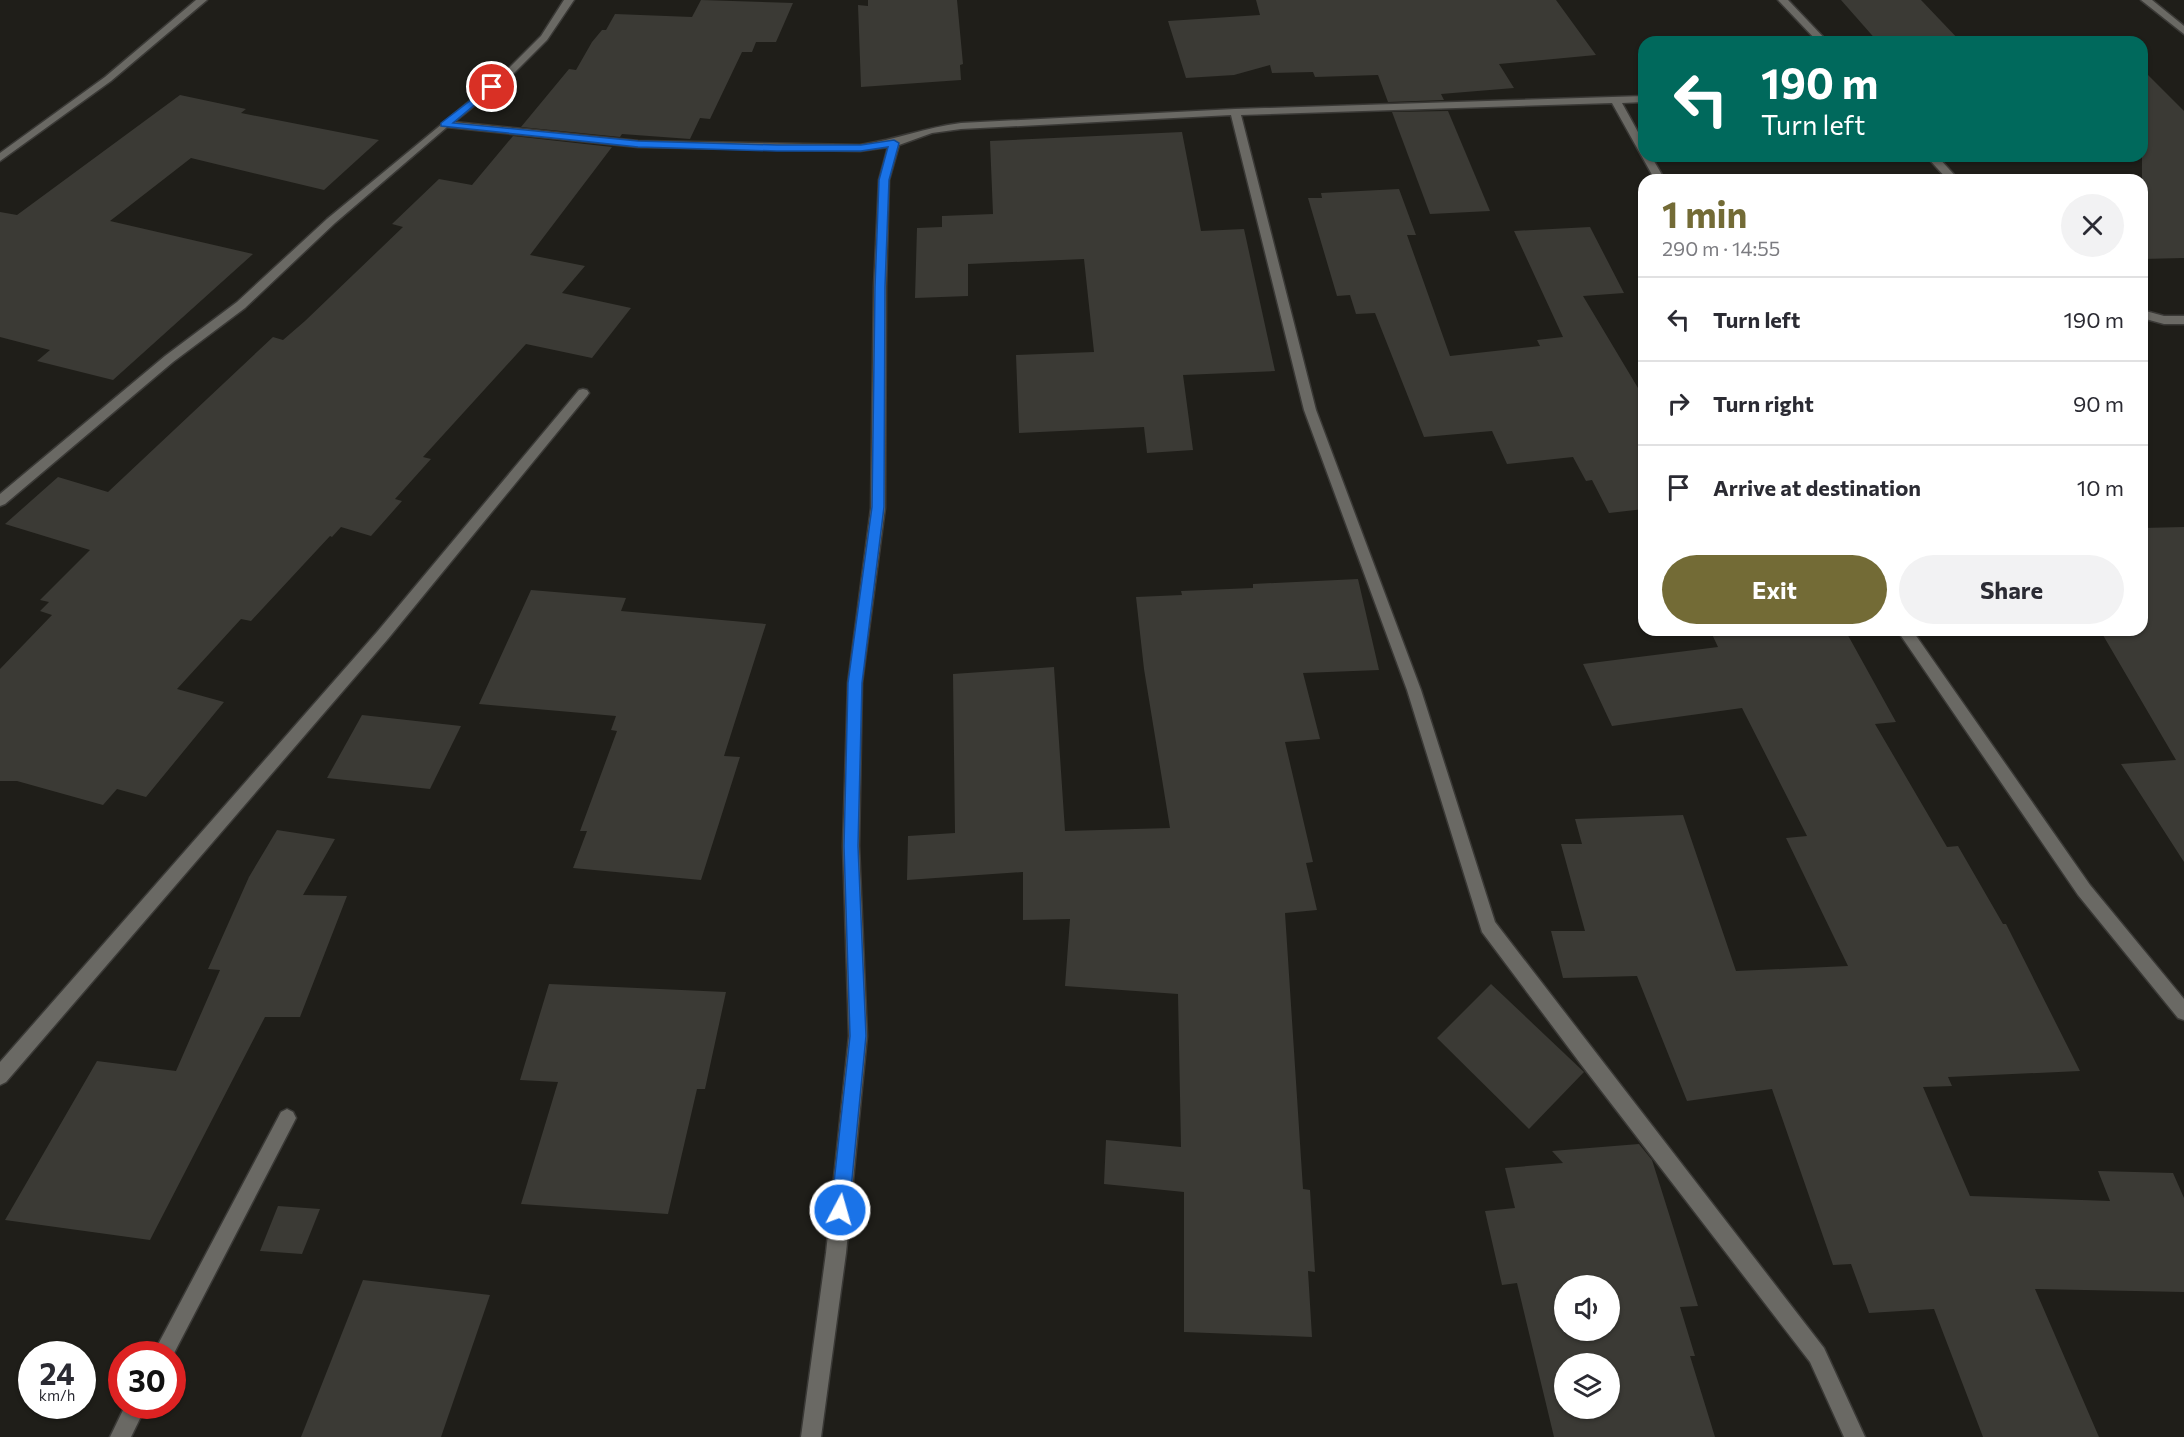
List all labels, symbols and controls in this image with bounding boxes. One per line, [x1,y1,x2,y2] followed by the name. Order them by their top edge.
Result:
[1761,56,1879,108] text: 190 m
[1662,60,1740,138] icon: left
[466,61,517,112] pin
[475,70,508,103] icon: arrive
[1761,108,1865,141] text: Turn left
[1662,191,1747,235] text: 1 min
[2061,194,2124,257] button: close
[1662,236,1780,260] text: 290 m · 14:55
[1662,303,1695,336] icon: left
[1713,306,1800,333] text: Turn left
[2063,306,2124,333] text: 190 m
[1662,387,1695,420] icon: right
[1713,390,1814,417] text: Turn right
[2073,390,2124,417] text: 90 m
[1662,471,1695,504] icon: arrive
[1713,474,1921,501] text: Arrive at destination
[2077,474,2124,501] text: 10 m
[1662,555,1887,624] button: Exit
[1899,555,2124,624] button: Share
[808,1178,872,1242] position arrow
[1554,1275,1620,1419] map controls
[1554,1275,1620,1341] button: sound
[108,1341,186,1419] speed limit sign: 30
[1554,1353,1620,1419] button: layers
[39,1354,75,1391] text: 24
[39,1386,75,1404] text: km/h

